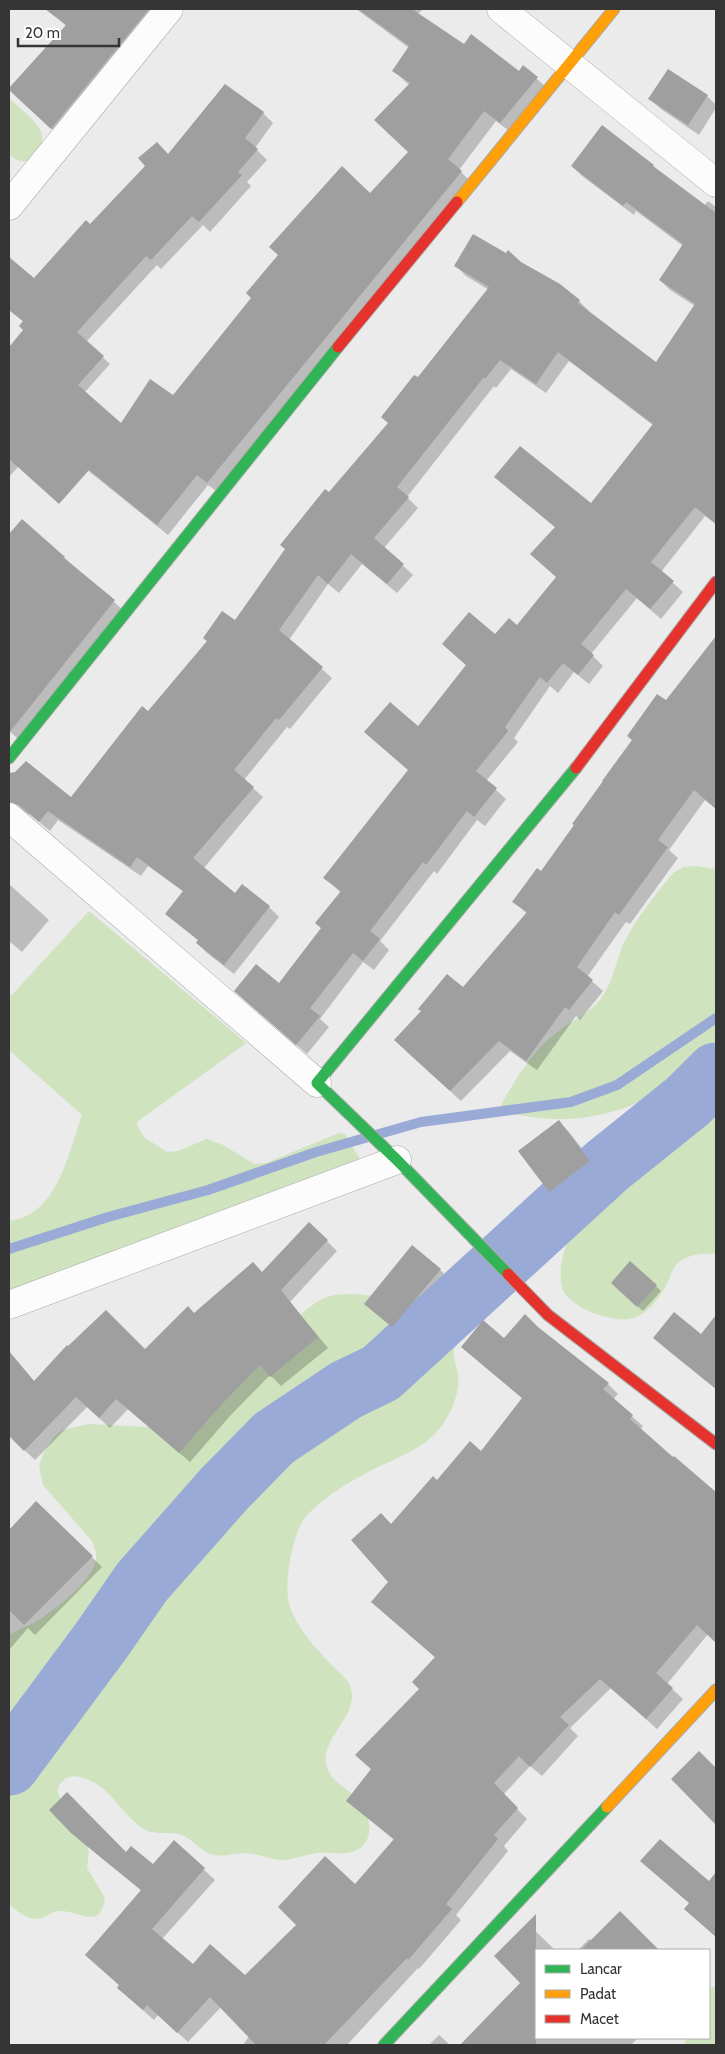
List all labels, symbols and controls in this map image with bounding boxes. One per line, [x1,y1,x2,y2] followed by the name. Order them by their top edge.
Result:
[18,15,119,47] scale bar
[25,24,60,42] text: 20 m
[535,1949,710,2039] legend
[580,1960,622,1978] text: Lancar
[580,1985,616,2003] text: Padat
[580,2010,619,2028] text: Macet

